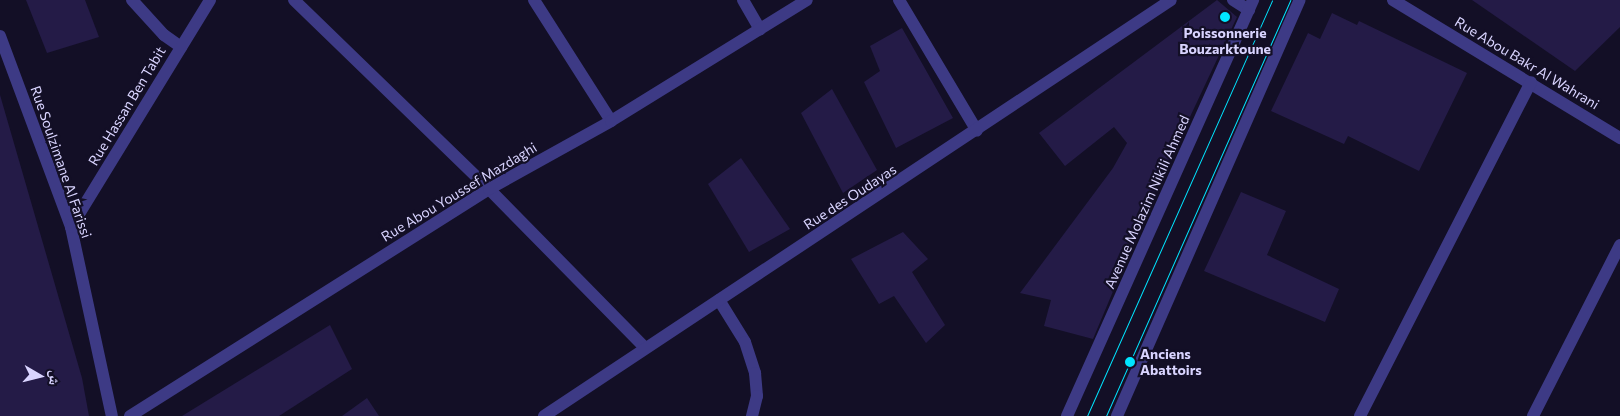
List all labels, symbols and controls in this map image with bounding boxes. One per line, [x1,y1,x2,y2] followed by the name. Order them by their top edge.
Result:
[1219,11,1231,23] marker: Poissonnerie Bouzarktoune
[1452,13,1602,113] street label: Rue Abou Bakr Al Wahrani
[1179,25,1271,58] place label: Poissonnerie Bouzarktoune
[85,44,169,168] street label: Rue Hassan Ben Tabit
[27,84,95,240] street label: Rue Soulzimane Al Farissi
[1101,113,1193,291] street label: Avenue Molazim Nikili Ahmed
[378,139,540,245] street label: Rue Abou Youssef Mazdaghi
[801,161,899,233] street label: Rue des Oudayas
[1140,346,1202,378] place label: Anciens Abattoirs
[15,351,65,401] north arrow
[1124,356,1136,368] marker: Anciens Abattoirs
[46,370,65,387] text: ش

